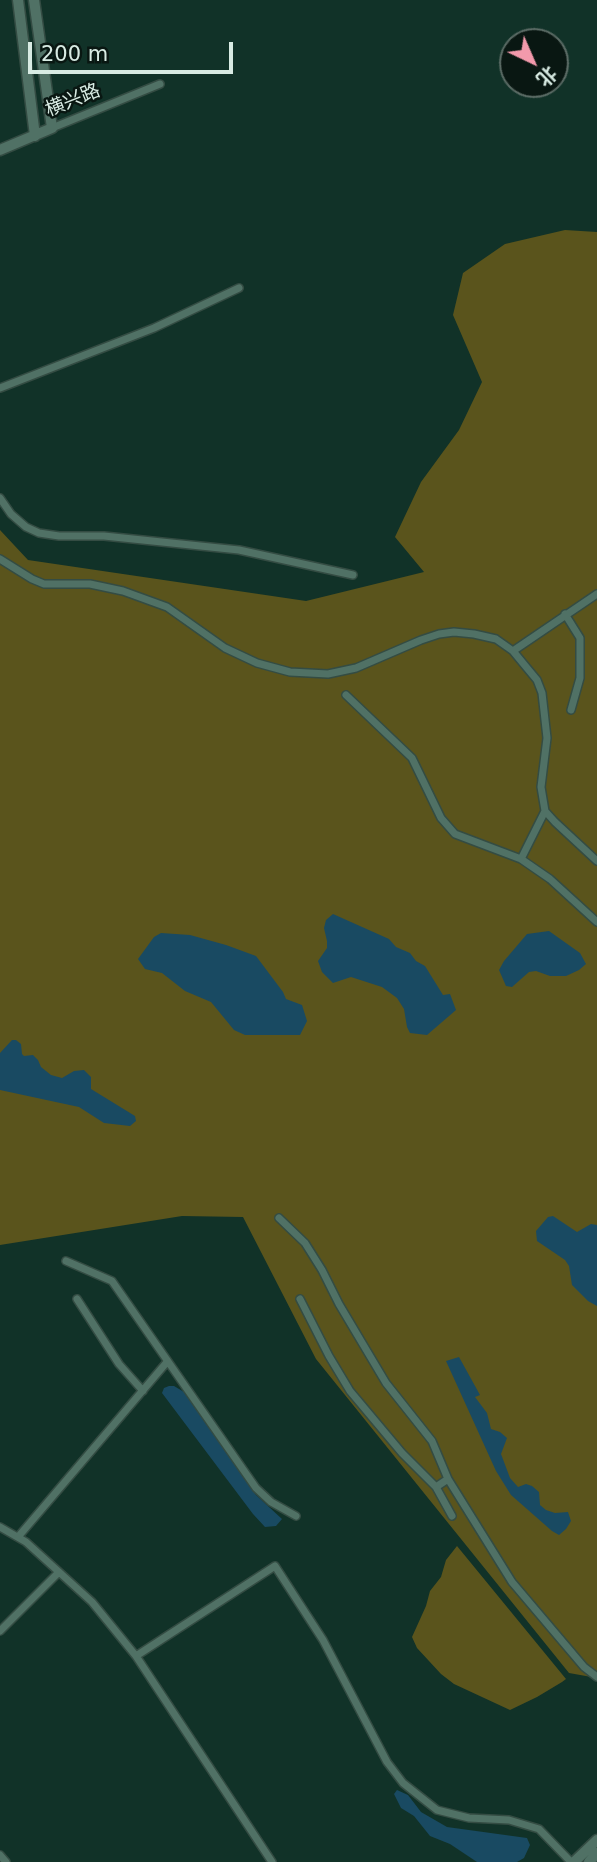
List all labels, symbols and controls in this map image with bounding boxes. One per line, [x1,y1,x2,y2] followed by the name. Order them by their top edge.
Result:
[32,28,236,72] scale bar
[499,28,569,98] north arrow
[41,42,108,66] text: 200 m
[533,62,562,91] text: 北
[42,80,104,122] street label: 横兴路

